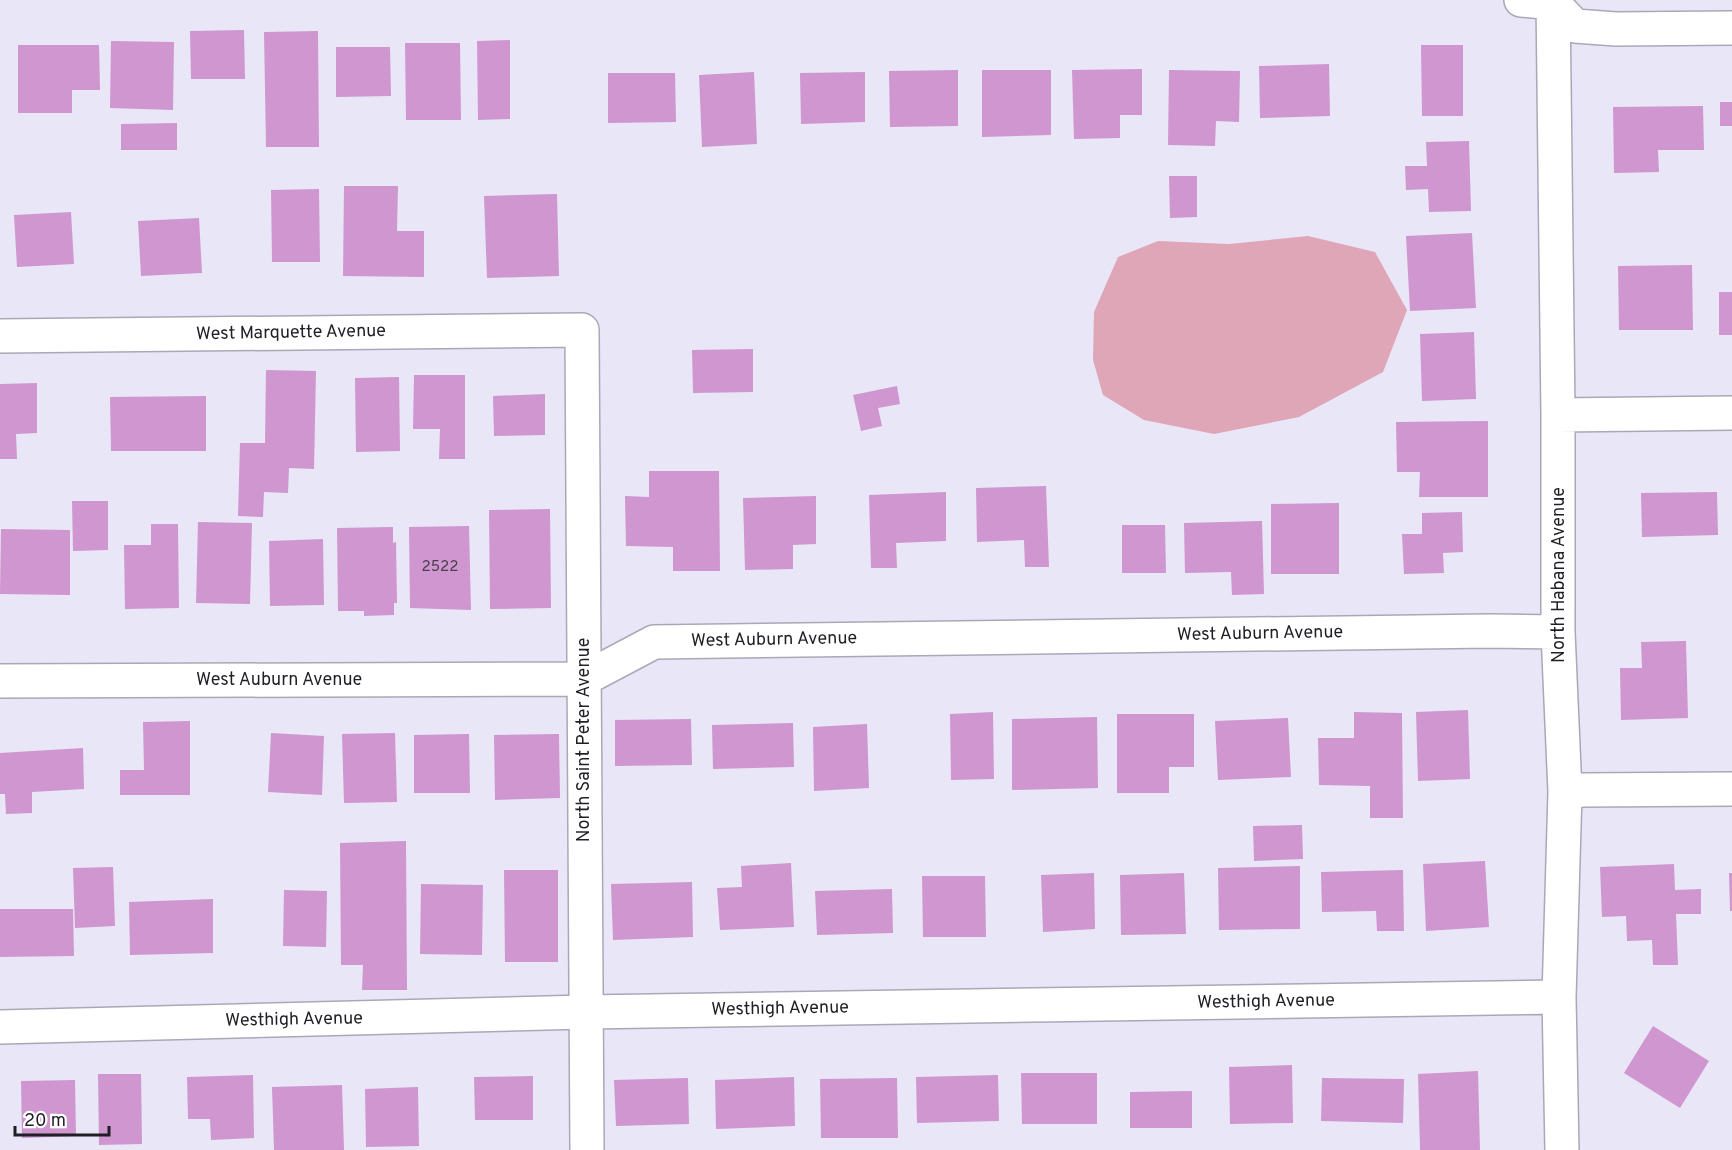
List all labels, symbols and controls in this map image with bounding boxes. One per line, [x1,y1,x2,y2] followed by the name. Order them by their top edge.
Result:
[196,320,386,346] street label: West Marquette Avenue
[1548,487,1571,663] street label: North Habana Avenue
[422,558,458,577] house number: 2522
[1177,621,1343,647] street label: West Auburn Avenue
[691,627,857,653] street label: West Auburn Avenue
[573,638,596,842] street label: North Saint Peter Avenue
[196,669,362,692] street label: West Auburn Avenue
[1197,989,1335,1015] street label: Westhigh Avenue
[711,996,849,1022] street label: Westhigh Avenue
[225,1007,363,1033] street label: Westhigh Avenue
[15,1099,110,1137] scale bar
[24,1110,66,1133] text: 20 m

